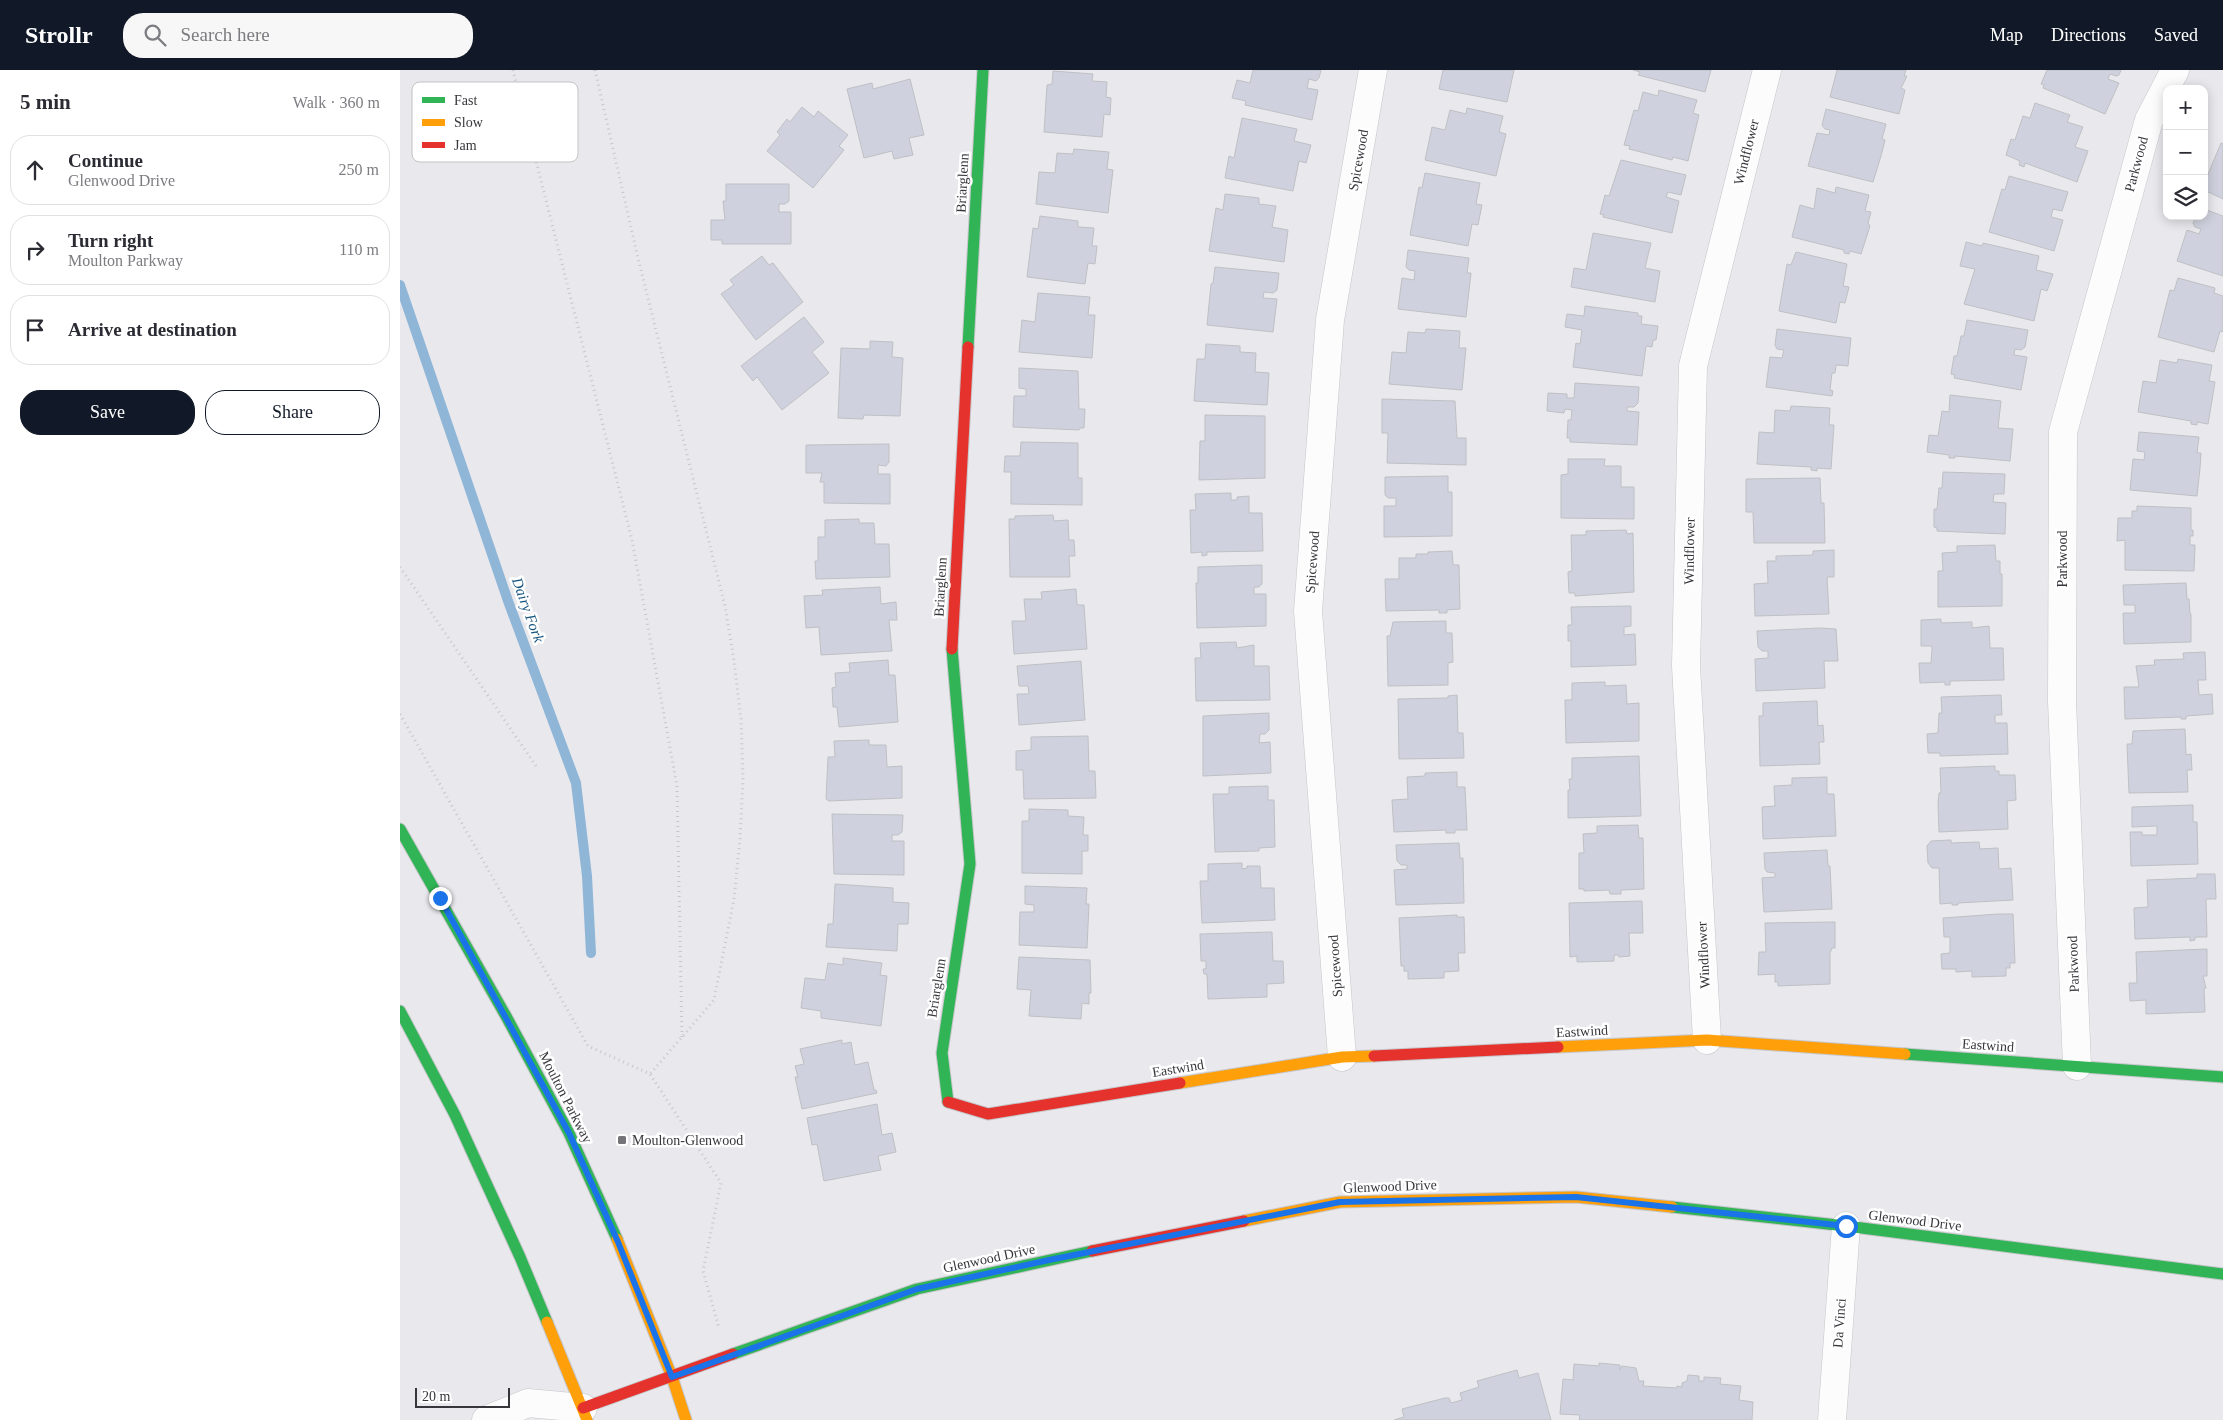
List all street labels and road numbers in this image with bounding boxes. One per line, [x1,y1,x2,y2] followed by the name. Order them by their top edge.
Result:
[1731,117,1762,186] street label: Windflower
[1346,128,1371,192] street label: Spicewood
[2122,135,2151,193] street label: Parkwood
[953,153,972,213] street label: Briarglenn
[1681,517,1698,585] street label: Windflower
[1303,530,1322,594] street label: Spicewood
[2055,531,2070,587] street label: Parkwood
[931,557,950,617] street label: Briarglenn
[1694,921,1713,989] street label: Windflower
[1326,934,1345,998] street label: Spicewood
[2065,935,2082,993] street label: Parkwood
[924,957,949,1019] street label: Briarglenn
[1556,1023,1608,1040] street label: Eastwind
[1961,1036,2014,1055] street label: Eastwind
[536,1049,595,1146] street label: Moulton Parkway
[1151,1057,1205,1080] street label: Eastwind
[1343,1177,1437,1196] street label: Glenwood Drive
[1868,1207,1962,1234] street label: Glenwood Drive
[942,1241,1036,1276] street label: Glenwood Drive
[1830,1298,1849,1348] street label: Da Vinci

